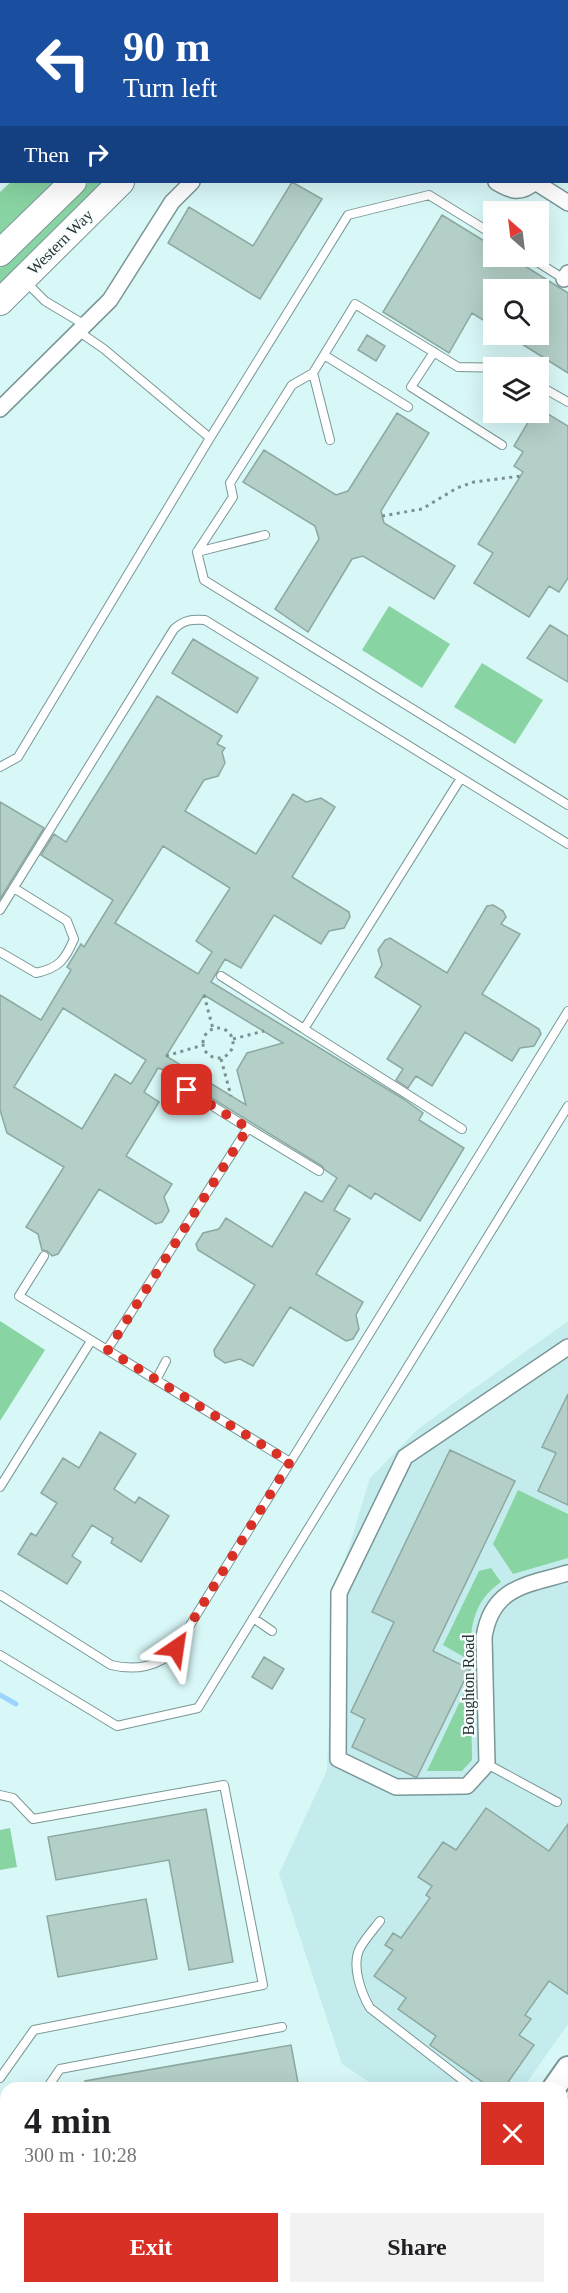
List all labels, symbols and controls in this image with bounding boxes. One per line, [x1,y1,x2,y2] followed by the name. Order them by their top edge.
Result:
[24,24,102,102] icon: left
[123,24,211,70] text: 90 m
[123,73,217,103] text: Turn left
[81,138,114,171] icon: right
[24,142,69,167] text: Then
[483,201,549,267] north arrow
[483,201,549,423] map controls
[24,206,97,279] street label: Western Way
[483,279,549,345] button: search
[483,357,549,423] button: layers
[161,1064,212,1115] pin
[170,1073,203,1106] icon: arrive
[144,1616,208,1680] position arrow
[460,1635,478,1735] street label: Boughton Road
[24,2101,111,2141] text: 4 min
[481,2102,544,2165] button: close
[24,2144,137,2166] text: 300 m · 10:28
[24,2213,278,2282] button: Exit
[290,2213,544,2282] button: Share

